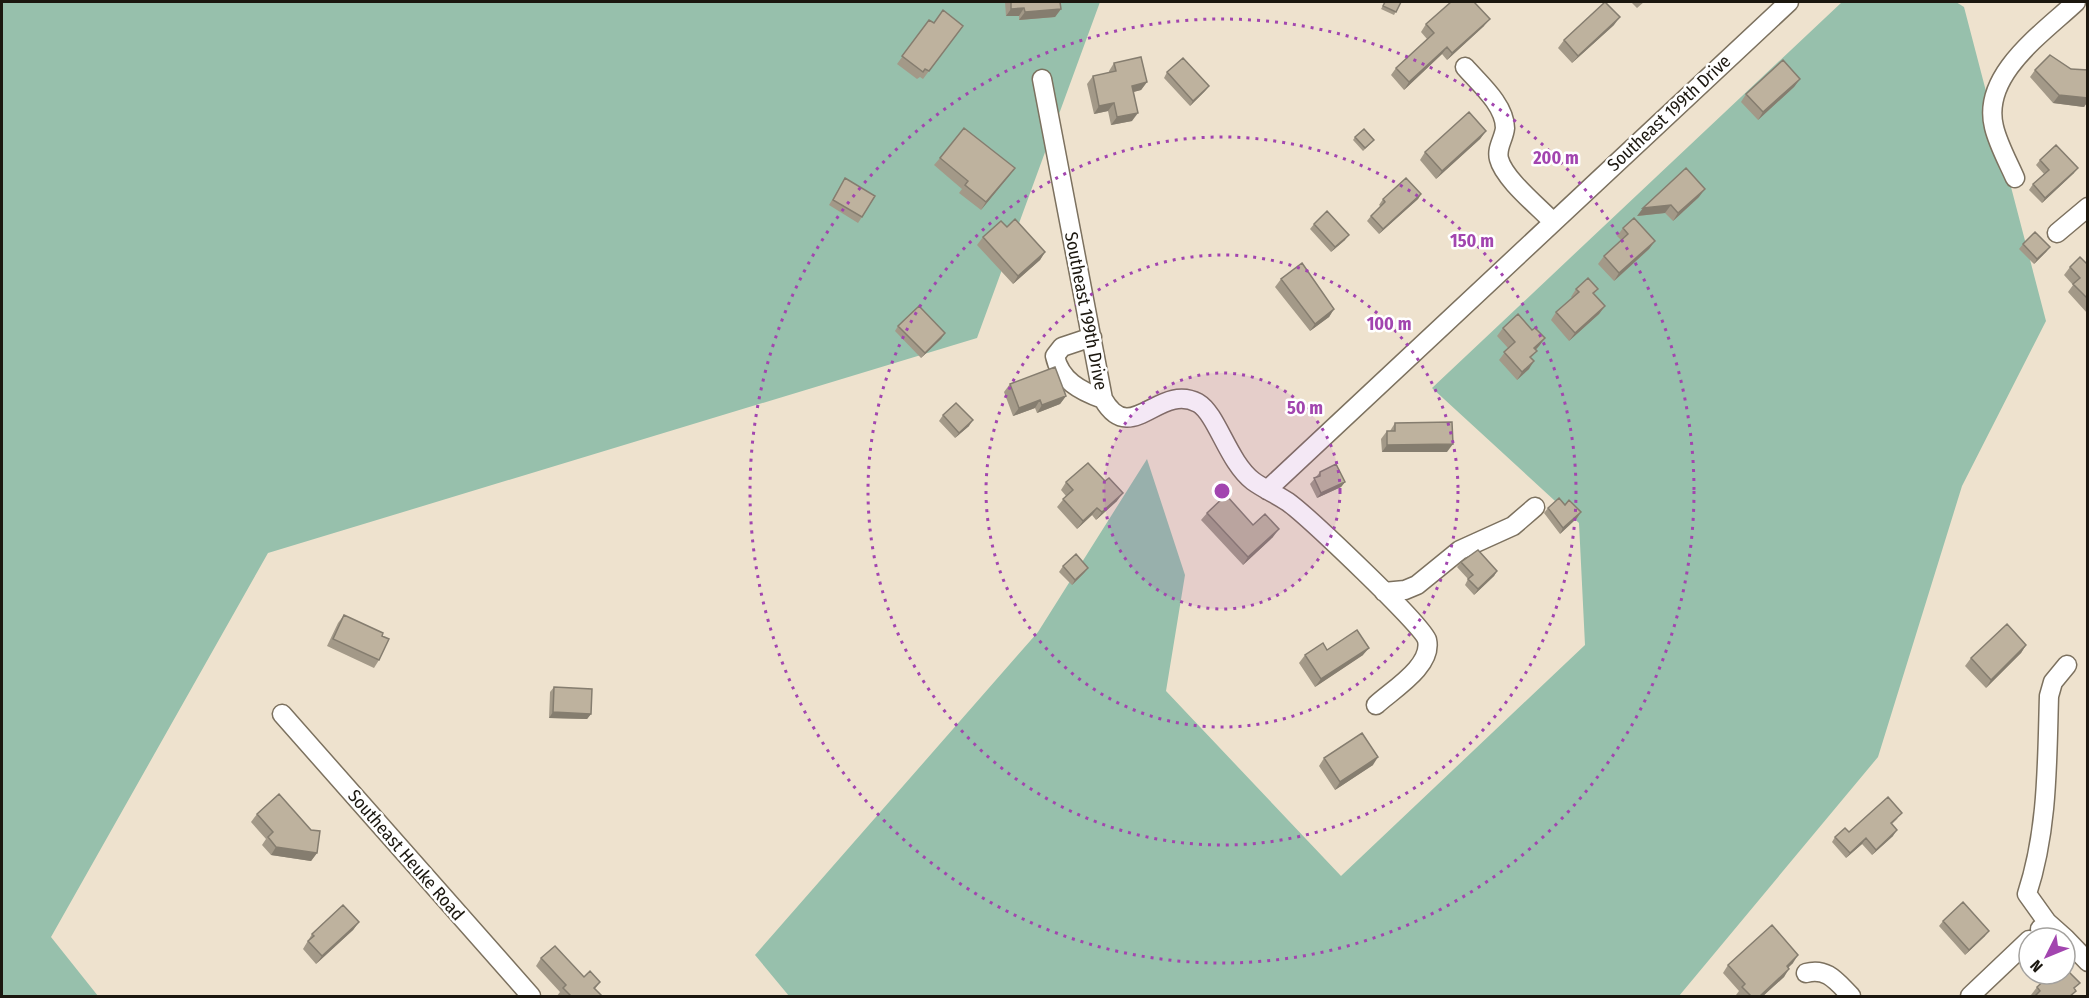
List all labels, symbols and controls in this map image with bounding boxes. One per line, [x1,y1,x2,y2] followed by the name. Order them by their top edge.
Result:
[1603,50,1735,176] street label: Southeast 199th Drive
[1532,147,1579,169] text: 200 m
[1060,230,1112,392] street label: Southeast 199th Drive
[1450,230,1494,252] text: 150 m
[1367,313,1411,335] text: 100 m
[1287,397,1323,419] text: 50 m
[1212,481,1232,501] centre of rings
[343,785,469,925] street label: Southeast Heuke Road
[2017,926,2077,986] north arrow
[2026,956,2047,976] text: N

